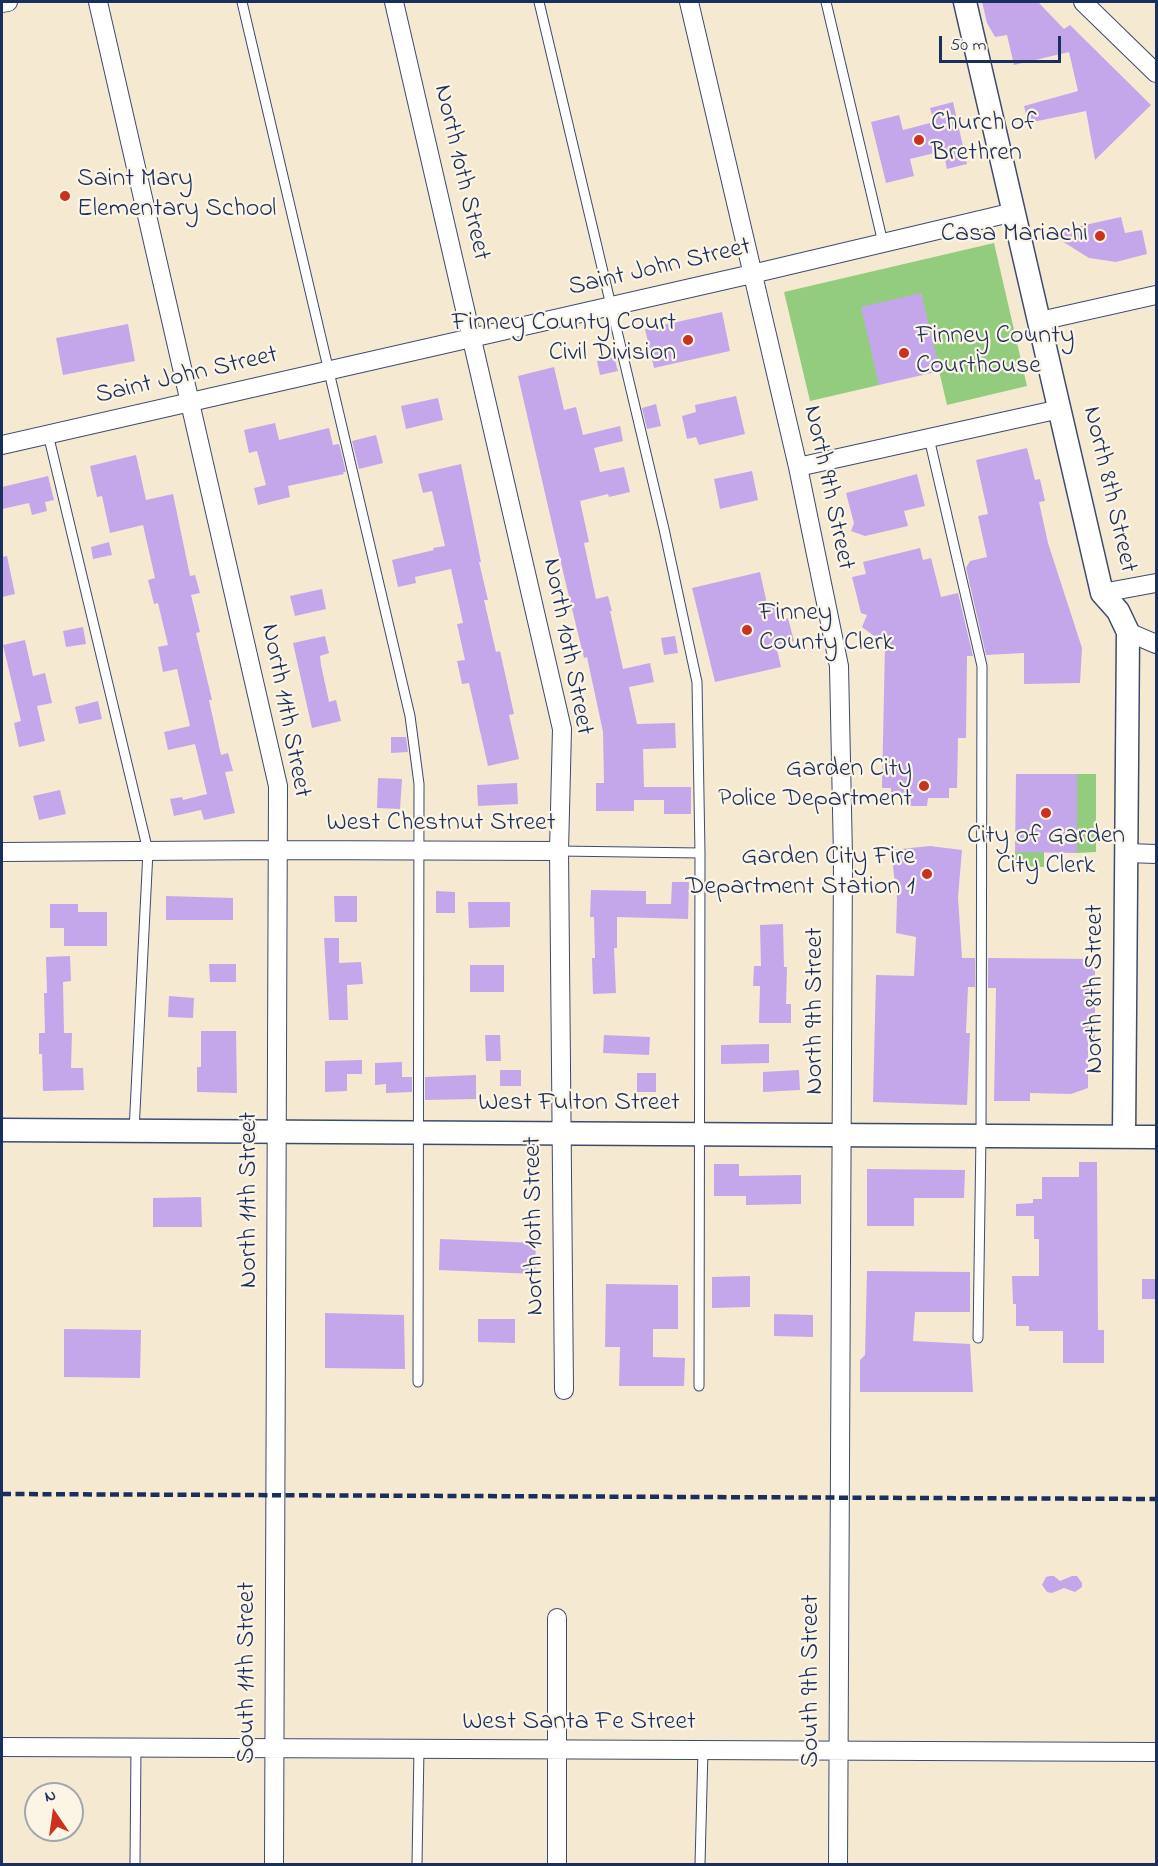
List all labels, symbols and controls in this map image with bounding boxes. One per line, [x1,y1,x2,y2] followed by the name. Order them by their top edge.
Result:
[942,24,1064,62] scale bar
[950,33,987,59] text: 50 m
[425,82,495,264] street label: North 10th Street
[931,109,1036,170] place label: Church of Brethren
[912,133,926,147] marker: Church of Brethren
[77,165,276,226] place label: Saint Mary Elementary School
[58,189,72,203] marker: Saint Mary Elementary School
[941,220,1088,252] place label: Casa Mariachi
[1093,229,1107,243] marker: Casa Mariachi
[566,233,754,305] street label: Saint John Street
[452,309,676,370] place label: Finney County Court Civil Division
[916,322,1074,384] place label: Finney County Courthouse
[681,333,695,347] marker: Finney County Court Civil Division
[93,341,281,413] street label: Saint John Street
[897,346,911,360] marker: Finney County Courthouse
[794,403,860,573] street label: North 9th Street
[1074,404,1142,576] street label: North 8th Street
[534,556,598,738] street label: North 10th Street
[759,599,894,660] place label: Finney County Clerk
[252,621,316,801] street label: North 11th Street
[740,623,754,637] marker: Finney County Clerk
[718,755,912,816] place label: Garden City Police Department
[917,779,931,793] marker: Garden City Police Department
[1039,806,1053,820] marker: City of Garden City Clerk
[327,809,555,841] street label: West Chestnut Street
[967,822,1125,884] place label: City of Garden City Clerk
[685,843,915,904] place label: Garden City Fire Department Station 1
[920,867,934,881] marker: Garden City Fire Department Station 1
[1081,904,1113,1074] street label: North 8th Street
[801,927,833,1095] street label: North 9th Street
[478,1089,680,1121] street label: West Fulton Street
[235,1112,267,1288] street label: North 11th Street
[519,1136,553,1316] street label: North 10th Street
[233,1582,265,1764] street label: South 11th Street
[797,1594,829,1768] street label: South 9th Street
[462,1708,696,1740] street label: West Santa Fe Street
[24,1782,84,1842] north arrow
[42,1784,58,1809] text: N

